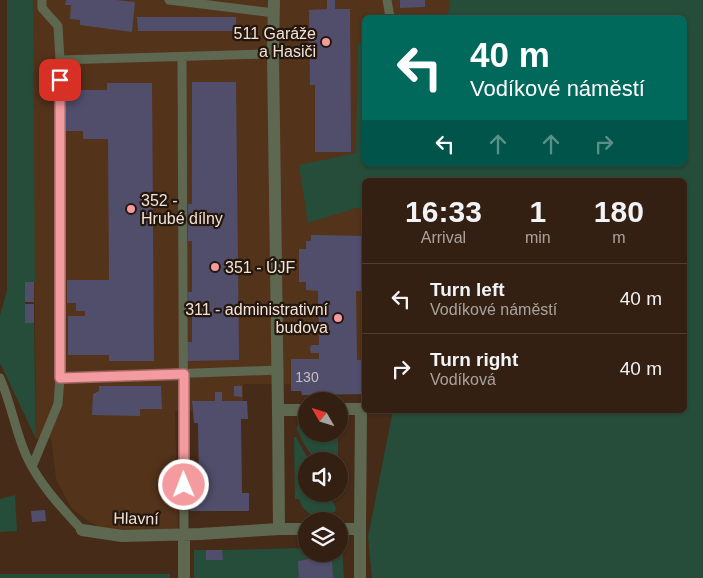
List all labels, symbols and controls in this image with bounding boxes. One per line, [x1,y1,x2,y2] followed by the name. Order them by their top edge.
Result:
[234,25,316,60] place label: 511 Garáže a Hasiči
[387,35,452,100] icon: left
[470,35,550,74] text: 40 m
[320,36,332,48] marker: 511 Garáže a Hasiči
[39,59,81,101] pin
[46,66,74,94] icon: arrive
[470,76,645,101] text: Vodíkové náměstí
[431,130,459,158] icon: left
[484,130,512,158] icon: ahead
[537,130,565,158] icon: ahead
[590,130,618,158] icon: right
[141,192,223,227] place label: 352 - Hrubé dílny
[405,195,482,228] text: 16:33
[529,195,546,228] text: 1
[594,195,644,228] text: 180
[125,203,137,215] marker: 352 - Hrubé dílny
[421,229,466,246] text: Arrival
[525,229,551,246] text: min
[612,229,625,246] text: m
[225,258,295,276] place label: 351 - ÚJF
[209,261,221,273] marker: 351 - ÚJF
[430,279,505,300] text: Turn left
[387,285,415,313] icon: left
[620,288,662,309] text: 40 m
[185,301,329,336] place label: 311 - administrativní budova
[430,301,557,318] text: Vodíkové náměstí
[332,312,344,324] marker: 311 - administrativní budova
[430,349,518,370] text: Turn right
[387,355,415,383] icon: right
[620,358,662,379] text: 40 m
[295,369,319,385] house number: 130
[430,371,496,388] text: Vodíková
[298,392,348,442] north arrow
[298,392,348,562] map controls
[298,452,348,502] button: sound
[157,458,209,510] position arrow
[113,510,159,527] street label: Hlavní
[298,512,348,562] button: layers

